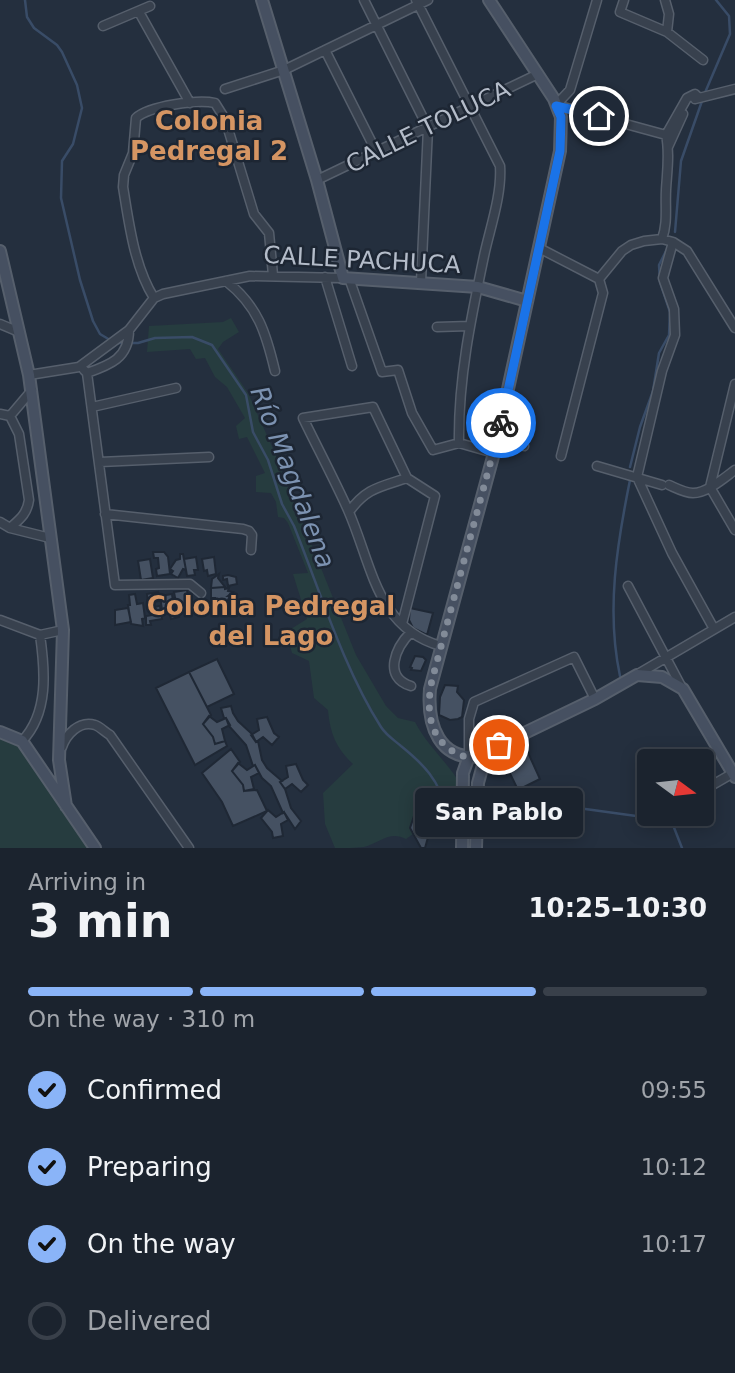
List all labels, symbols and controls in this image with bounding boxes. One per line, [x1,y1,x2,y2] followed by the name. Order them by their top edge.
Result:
[341,75,515,179] street label: CALLE TOLUCA
[569,86,629,146] pin
[580,97,618,135] icon: home
[130,106,288,166] district label: Colonia Pedregal 2
[263,241,462,279] street label: CALLE PACHUCA
[245,382,341,572] water label: Río Magdalena
[466,388,536,458] courier
[482,404,520,442] icon: bike
[147,591,395,651] district label: Colonia Pedregal del Lago
[469,715,529,775] pin
[480,726,518,764] icon: bag
[637,749,714,826] north arrow
[637,749,714,826] map controls
[415,787,583,836] callout: San Pablo
[435,799,563,825] text: San Pablo
[28,869,146,895] text: Arriving in
[528,893,707,923] text: 10:25–10:30
[28,894,172,948] text: 3 min
[28,1006,255,1032] text: On the way · 310 m
[28,1071,66,1109] icon: check
[87,1075,222,1105] text: Confirmed
[641,1077,707,1103] text: 09:55
[28,1148,66,1186] icon: check
[87,1152,212,1182] text: Preparing
[641,1154,707,1180] text: 10:12
[28,1225,66,1263] icon: check
[87,1229,236,1259] text: On the way
[641,1231,707,1257] text: 10:17
[87,1306,211,1336] text: Delivered

